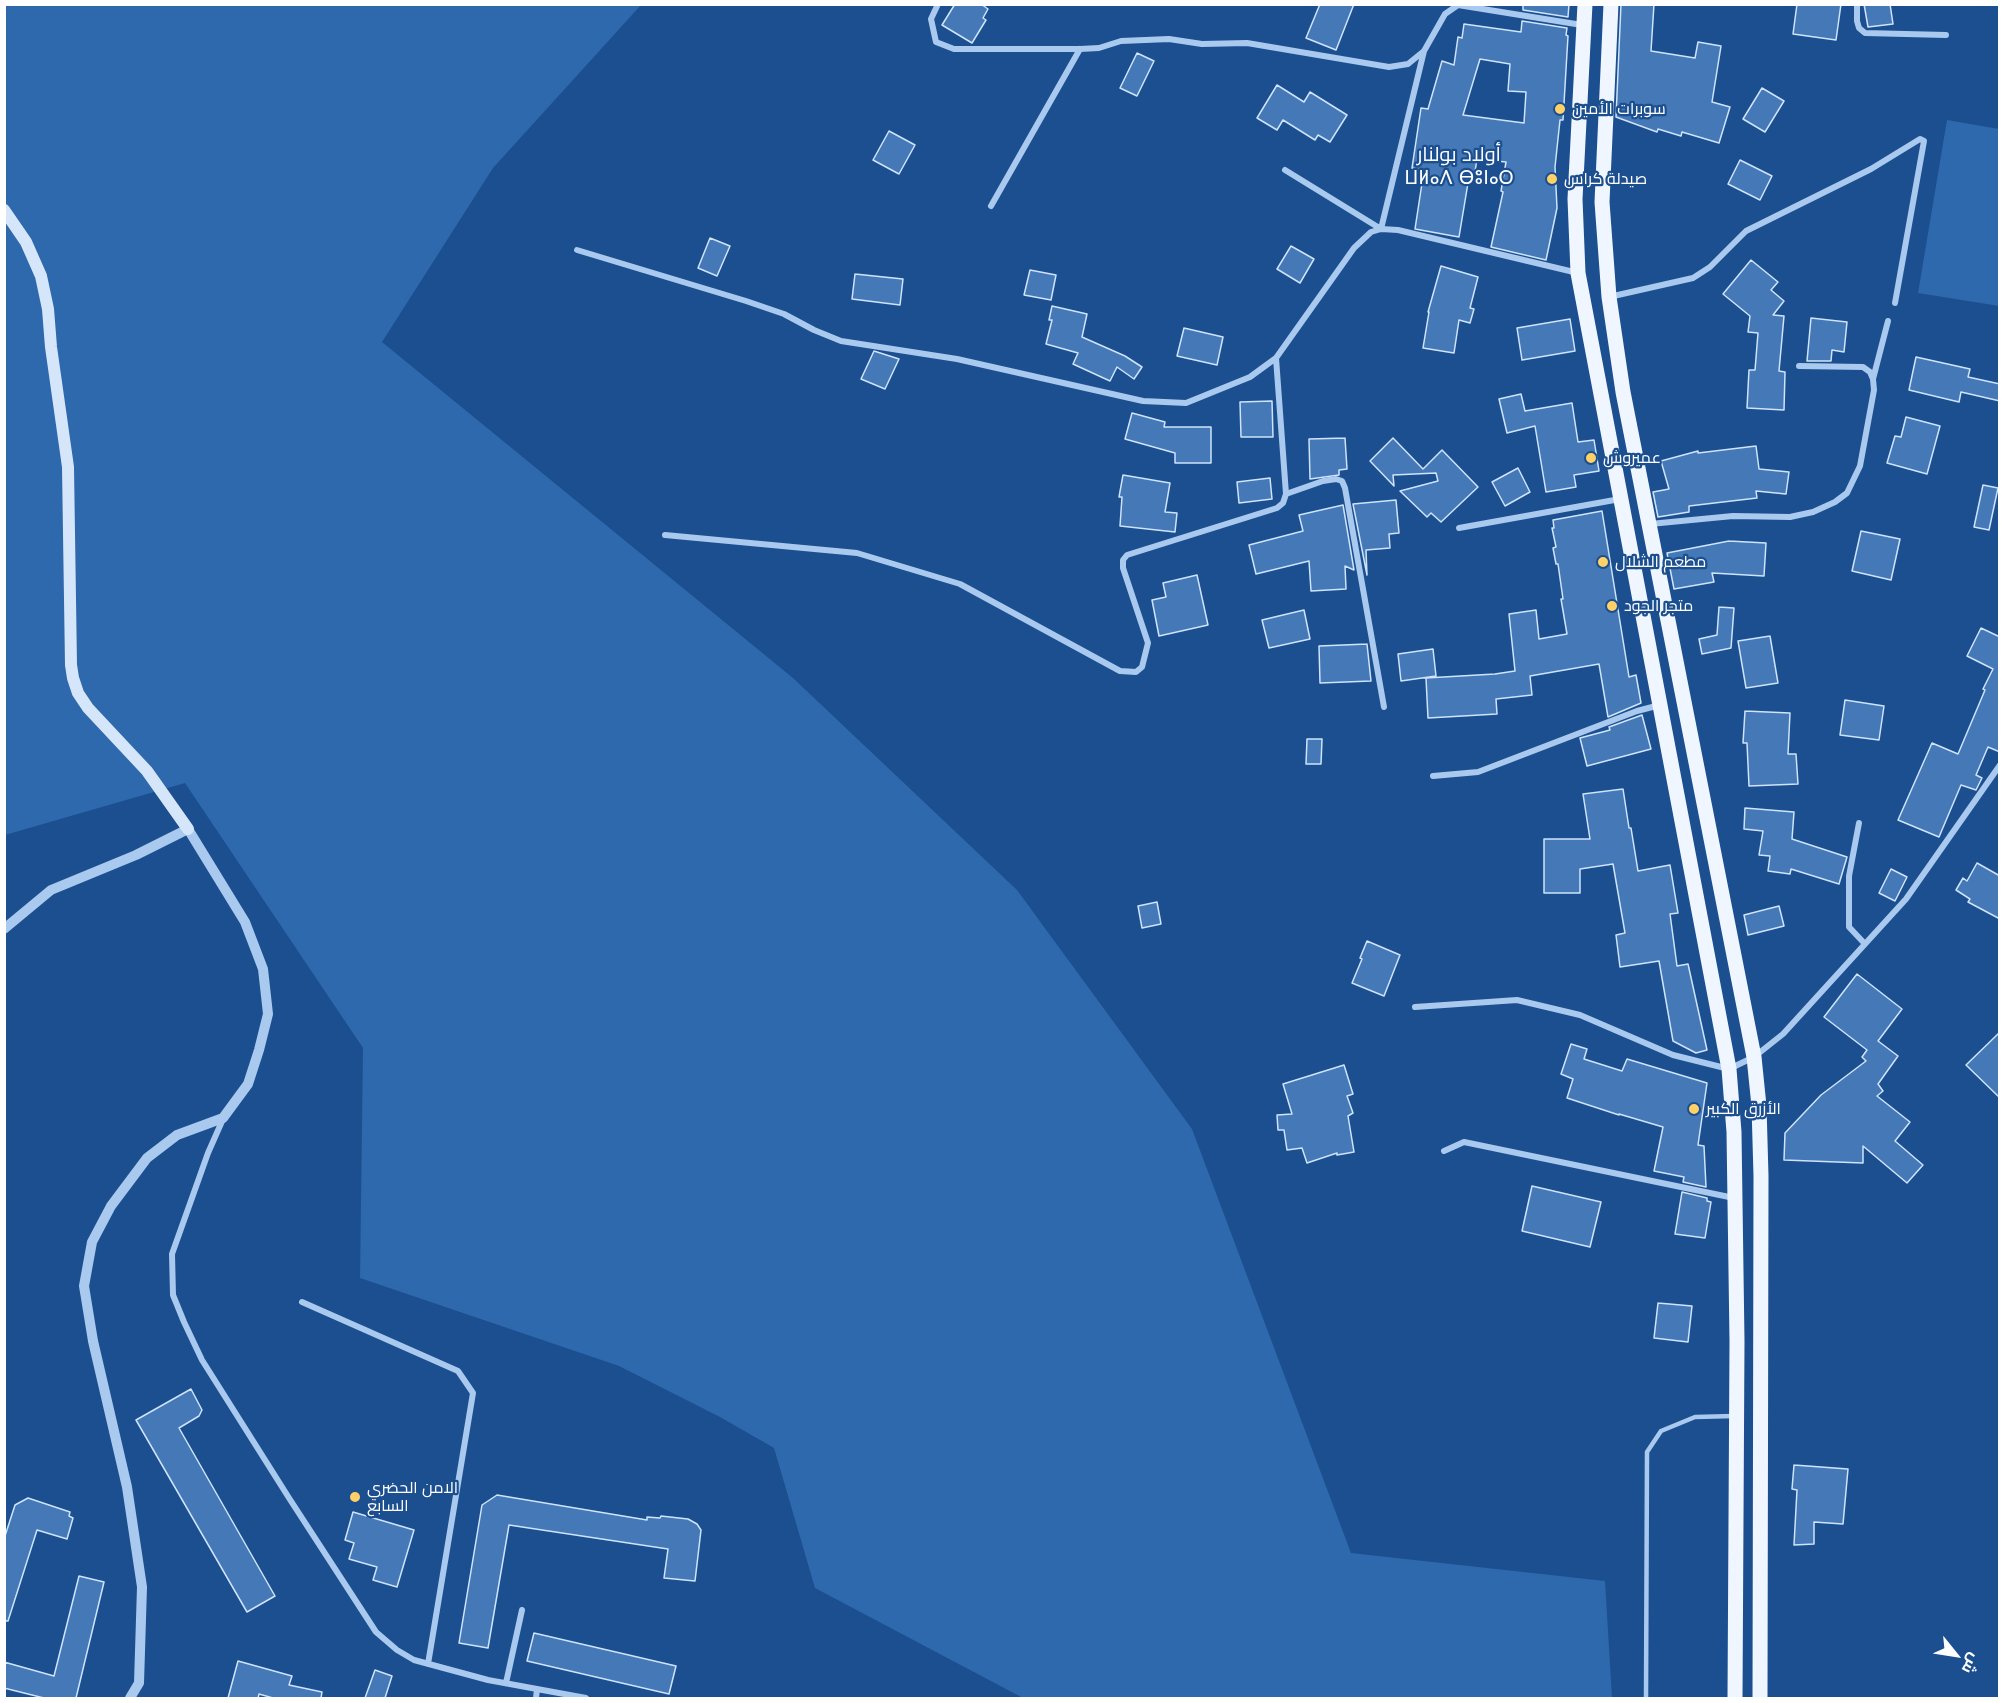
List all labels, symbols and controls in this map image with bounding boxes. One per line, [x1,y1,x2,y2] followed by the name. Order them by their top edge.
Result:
[1572,99,1666,119] place label: سوبرات الأمين
[1553,102,1567,116] marker: سوبرات الأمين
[1404,143,1514,190] district label: أولاد بولنار ⵡⵍⴰⴷ ⴱⵓⵏⴰⵔ
[1564,169,1647,189] place label: صيدلة كراس
[1545,172,1559,186] marker: صيدلة كراس
[1603,448,1661,468] place label: عميروش
[1584,451,1598,465] marker: عميروش
[1615,552,1706,572] place label: مطعم الشلال
[1596,555,1610,569] marker: مطعم الشلال
[1624,596,1693,616] place label: متجر الجود
[1605,599,1619,613] marker: متجر الجود
[1706,1099,1781,1119] place label: الأزرق الكبير
[1687,1102,1701,1116] marker: الأزرق الكبير
[367,1478,458,1516] place label: الامن الحضري السابع
[348,1490,362,1504] marker: الامن الحضري السابع
[1926,1625,1986,1685] north arrow
[1958,1650,1985,1678] text: ش

